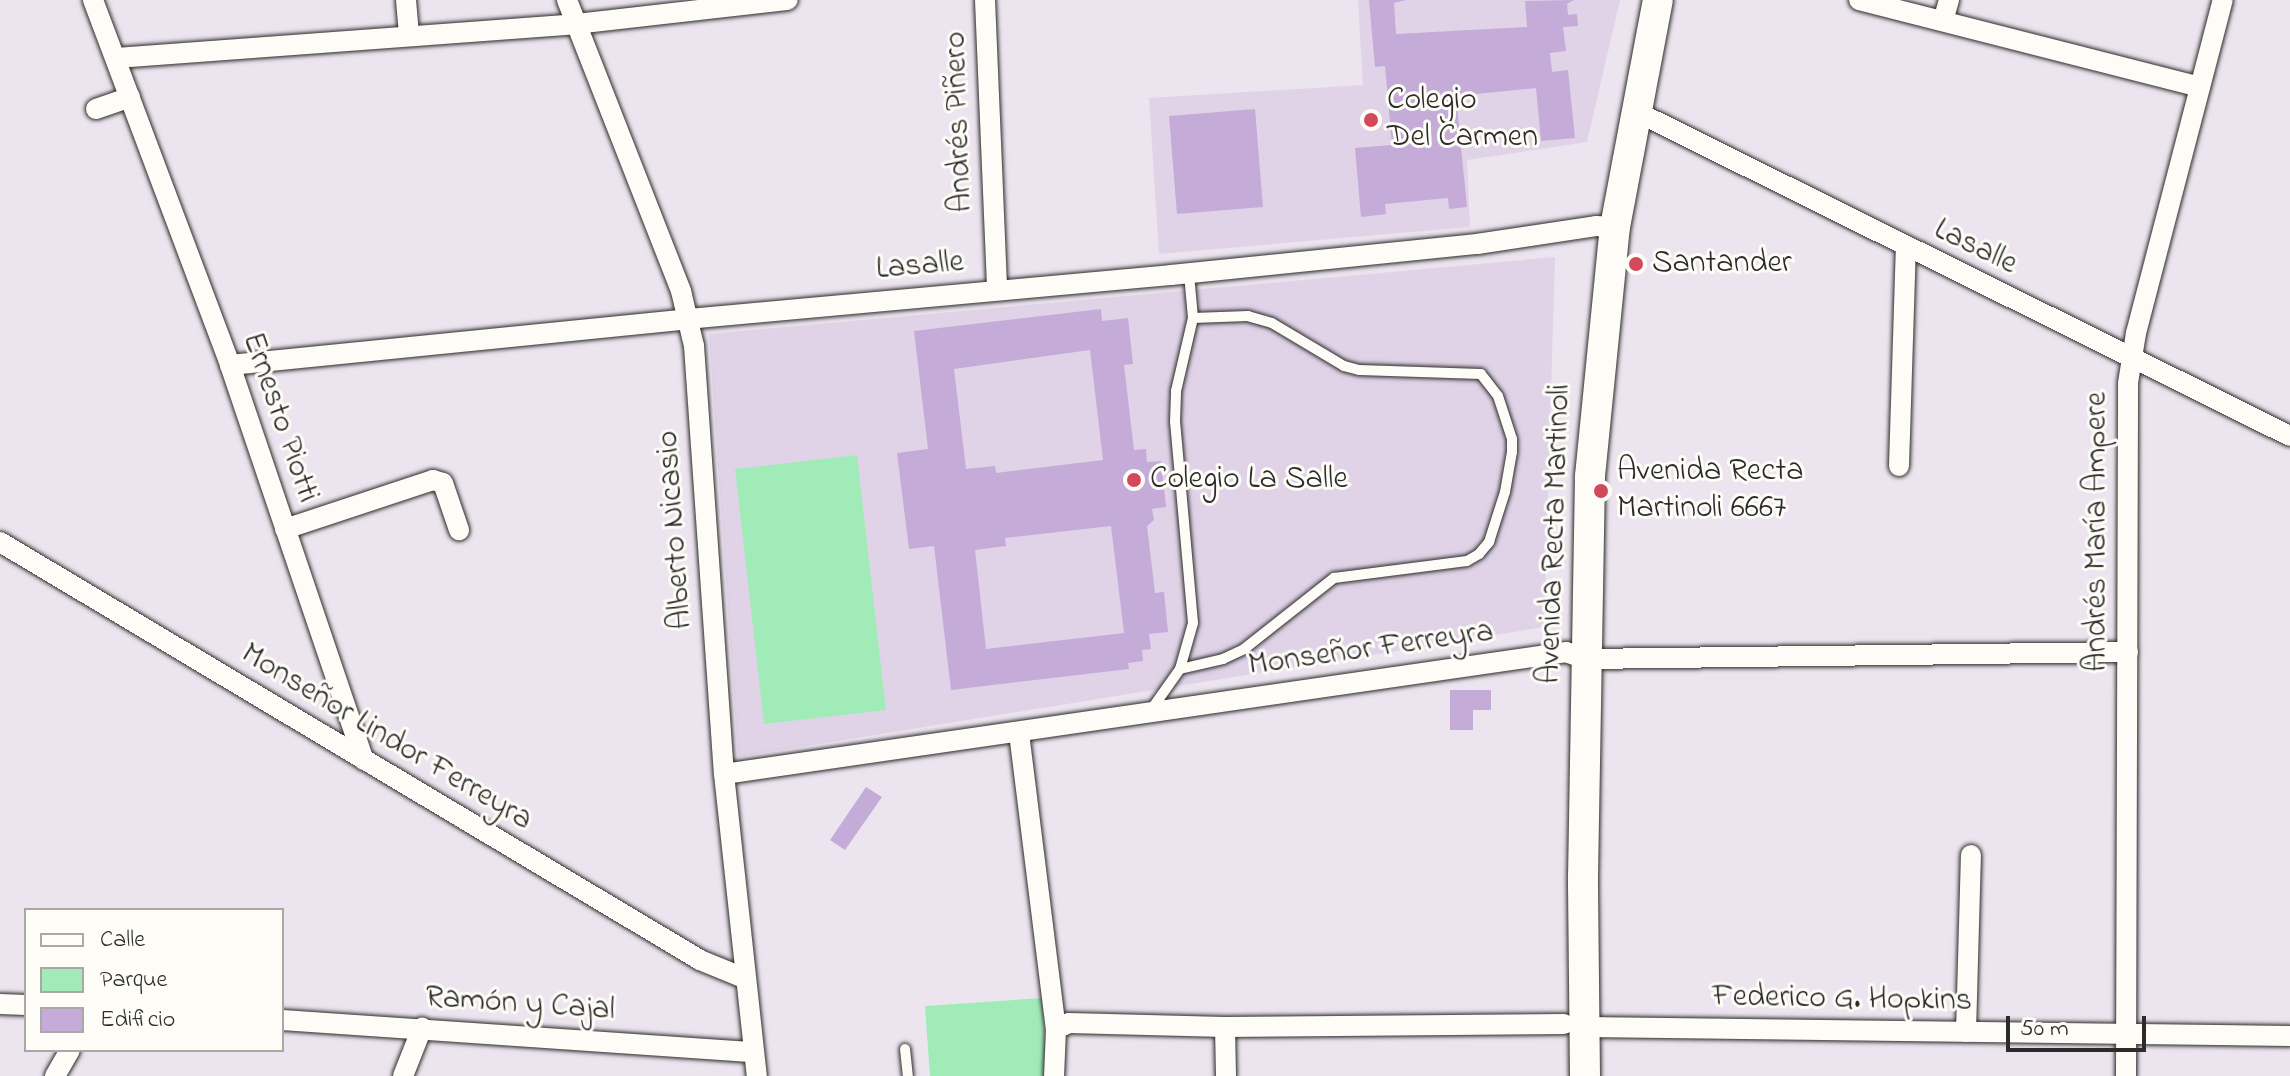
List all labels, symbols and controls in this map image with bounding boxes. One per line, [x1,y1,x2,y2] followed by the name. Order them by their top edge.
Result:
[938,31,982,213] street label: Andrés Piñero
[1387,83,1538,158] place label: Colegio Del Carmen
[1362,111,1380,129] marker: Colegio Del Carmen
[1927,212,2023,284] street label: Lasalle
[875,244,965,290] street label: Lasalle
[1652,245,1792,283] place label: Santander
[1627,255,1645,273] marker: Santander
[232,328,326,508] street label: Ernesto Piotti
[1532,383,1580,685] street label: Avenida Recta Martinoli
[2079,392,2117,672] street label: Andrés María Ampere
[650,429,702,631] street label: Alberto Nicasio
[1617,454,1803,529] place label: Avenida Recta Martinoli 6667
[1150,461,1348,499] place label: Colegio La Salle
[1125,471,1143,489] marker: Colegio La Salle
[1592,482,1610,500] marker: Avenida Recta Martinoli 6667
[1246,614,1496,686] street label: Monseñor Ferreyra
[233,636,539,840] street label: Monseñor Lindor Ferreyra
[24,908,284,1052] legend
[100,923,145,958] text: Calle
[100,963,167,998] text: Parque
[424,979,616,1031] street label: Ramón y Cajal
[1712,979,1972,1021] street label: Federico G. Hopkins
[2010,1000,2150,1050] scale bar
[100,1003,175,1038] text: Edificio
[2020,1012,2069,1047] text: 50 m

